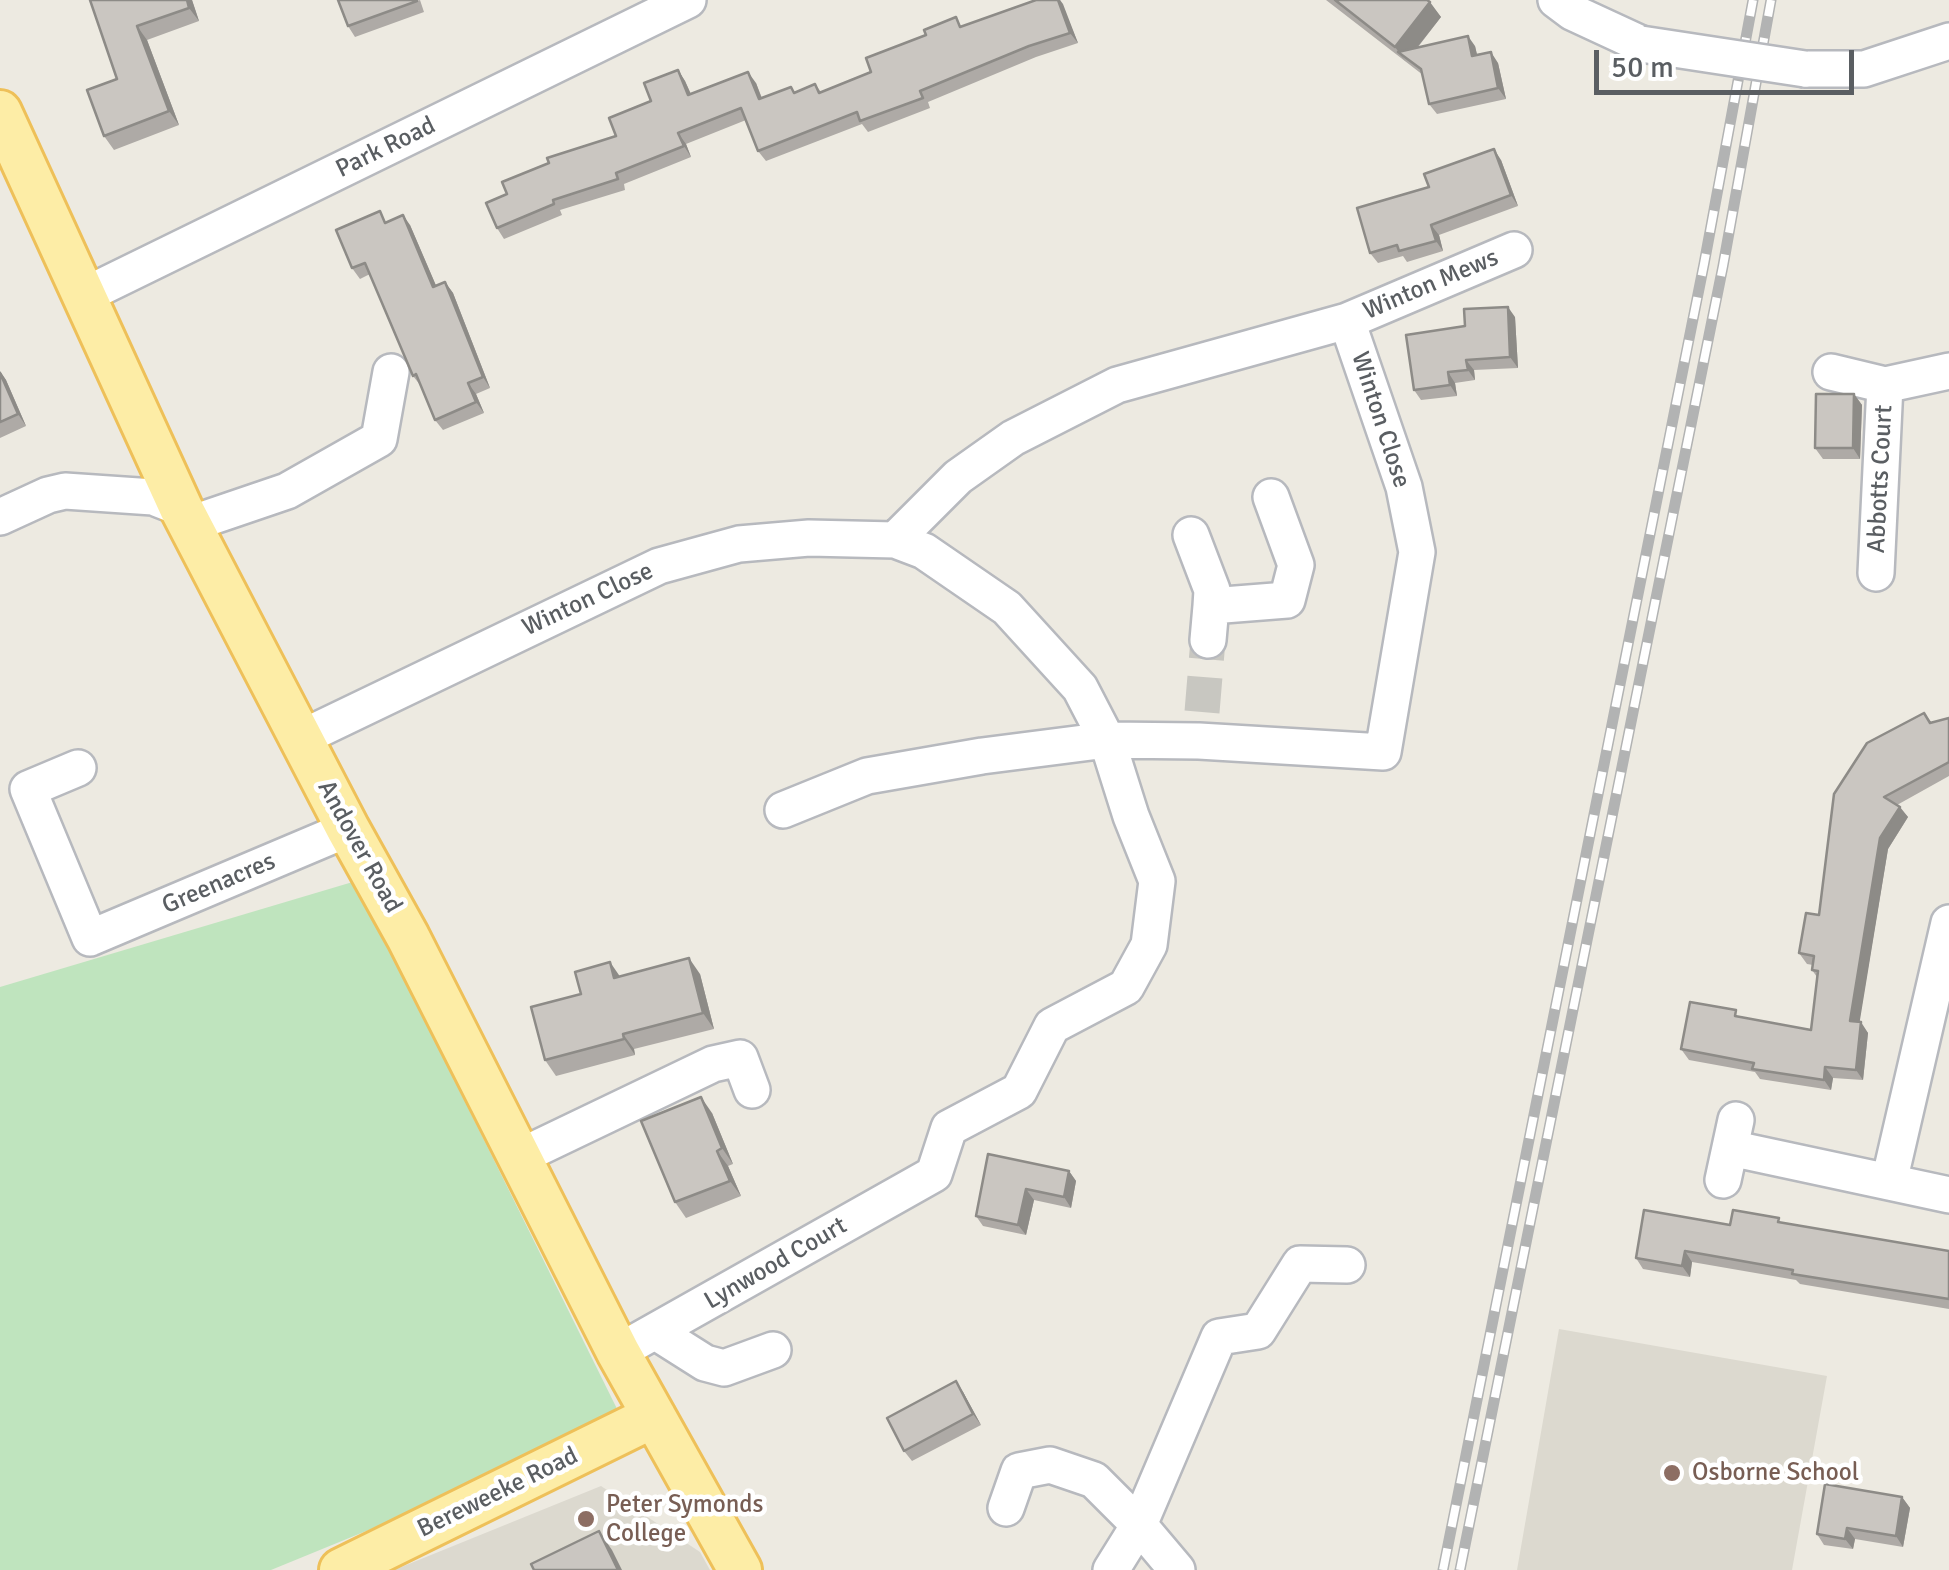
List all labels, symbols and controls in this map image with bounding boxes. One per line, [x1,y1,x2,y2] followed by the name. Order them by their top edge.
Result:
[1599,30,1859,92] scale bar
[1611,49,1674,86] text: 50 m
[331,111,441,185] street label: Park Road
[1359,243,1503,327] street label: Winton Mews
[1344,348,1416,492] street label: Winton Close
[1862,404,1900,554] street label: Abbotts Court
[518,557,658,643] street label: Winton Close
[310,776,408,918] street label: Andover Road
[158,847,280,921] street label: Greenacres
[700,1211,852,1317] street label: Lynwood Court
[413,1441,583,1545] street label: Bereweeke Road
[1692,1458,1859,1488] place label: Osborne School
[1661,1462,1683,1484] marker: Osborne School
[606,1490,764,1549] place label: Peter Symonds College
[575,1508,597,1530] marker: Peter Symonds College

